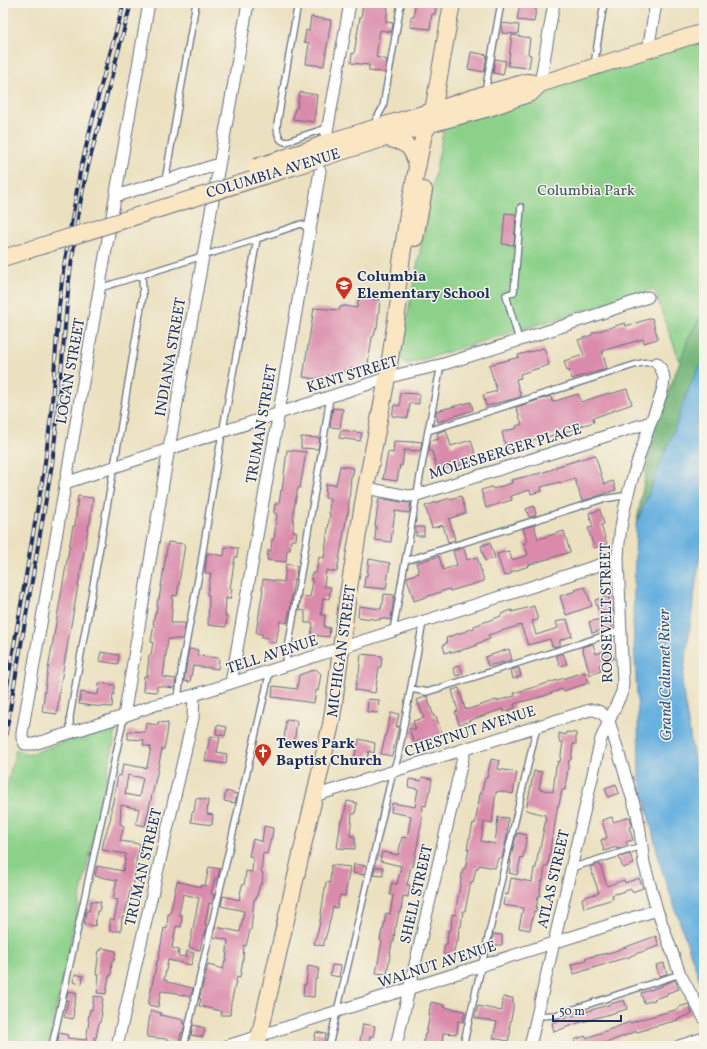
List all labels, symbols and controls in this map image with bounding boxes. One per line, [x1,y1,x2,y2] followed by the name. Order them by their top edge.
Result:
[204,144,343,205] street label: COLUMBIA AVENUE
[537,181,635,202] park label: Columbia Park
[357,267,490,305] place label: Columbia Elementary School
[334,275,354,300] school or university icon: Columbia Elementary School
[151,296,192,418] street label: INDIANA STREET
[52,316,91,426] street label: LOGAN STREET
[304,352,401,399] street label: KENT STREET
[242,363,283,485] street label: TRUMAN STREET
[426,419,584,486] street label: MOLESBERGER PLACE
[596,542,619,683] street label: ROOSEVELT STREET
[323,583,362,719] street label: MICHIGAN STREET
[654,608,678,741] water label: Grand Calumet River
[224,631,321,680] street label: TELL AVENUE
[402,701,539,764] street label: CHESTNUT AVENUE
[276,734,382,772] place label: Tewes Park Baptist Church
[253,742,273,767] church icon: Tewes Park Baptist Church
[121,806,168,928] street label: TRUMAN STREET
[533,828,576,931] street label: ATLAS STREET
[396,842,439,946] street label: SHELL STREET
[376,936,499,994] street label: WALNUT AVENUE
[553,997,621,1023] scale bar
[559,1004,585,1020] text: 50 m

